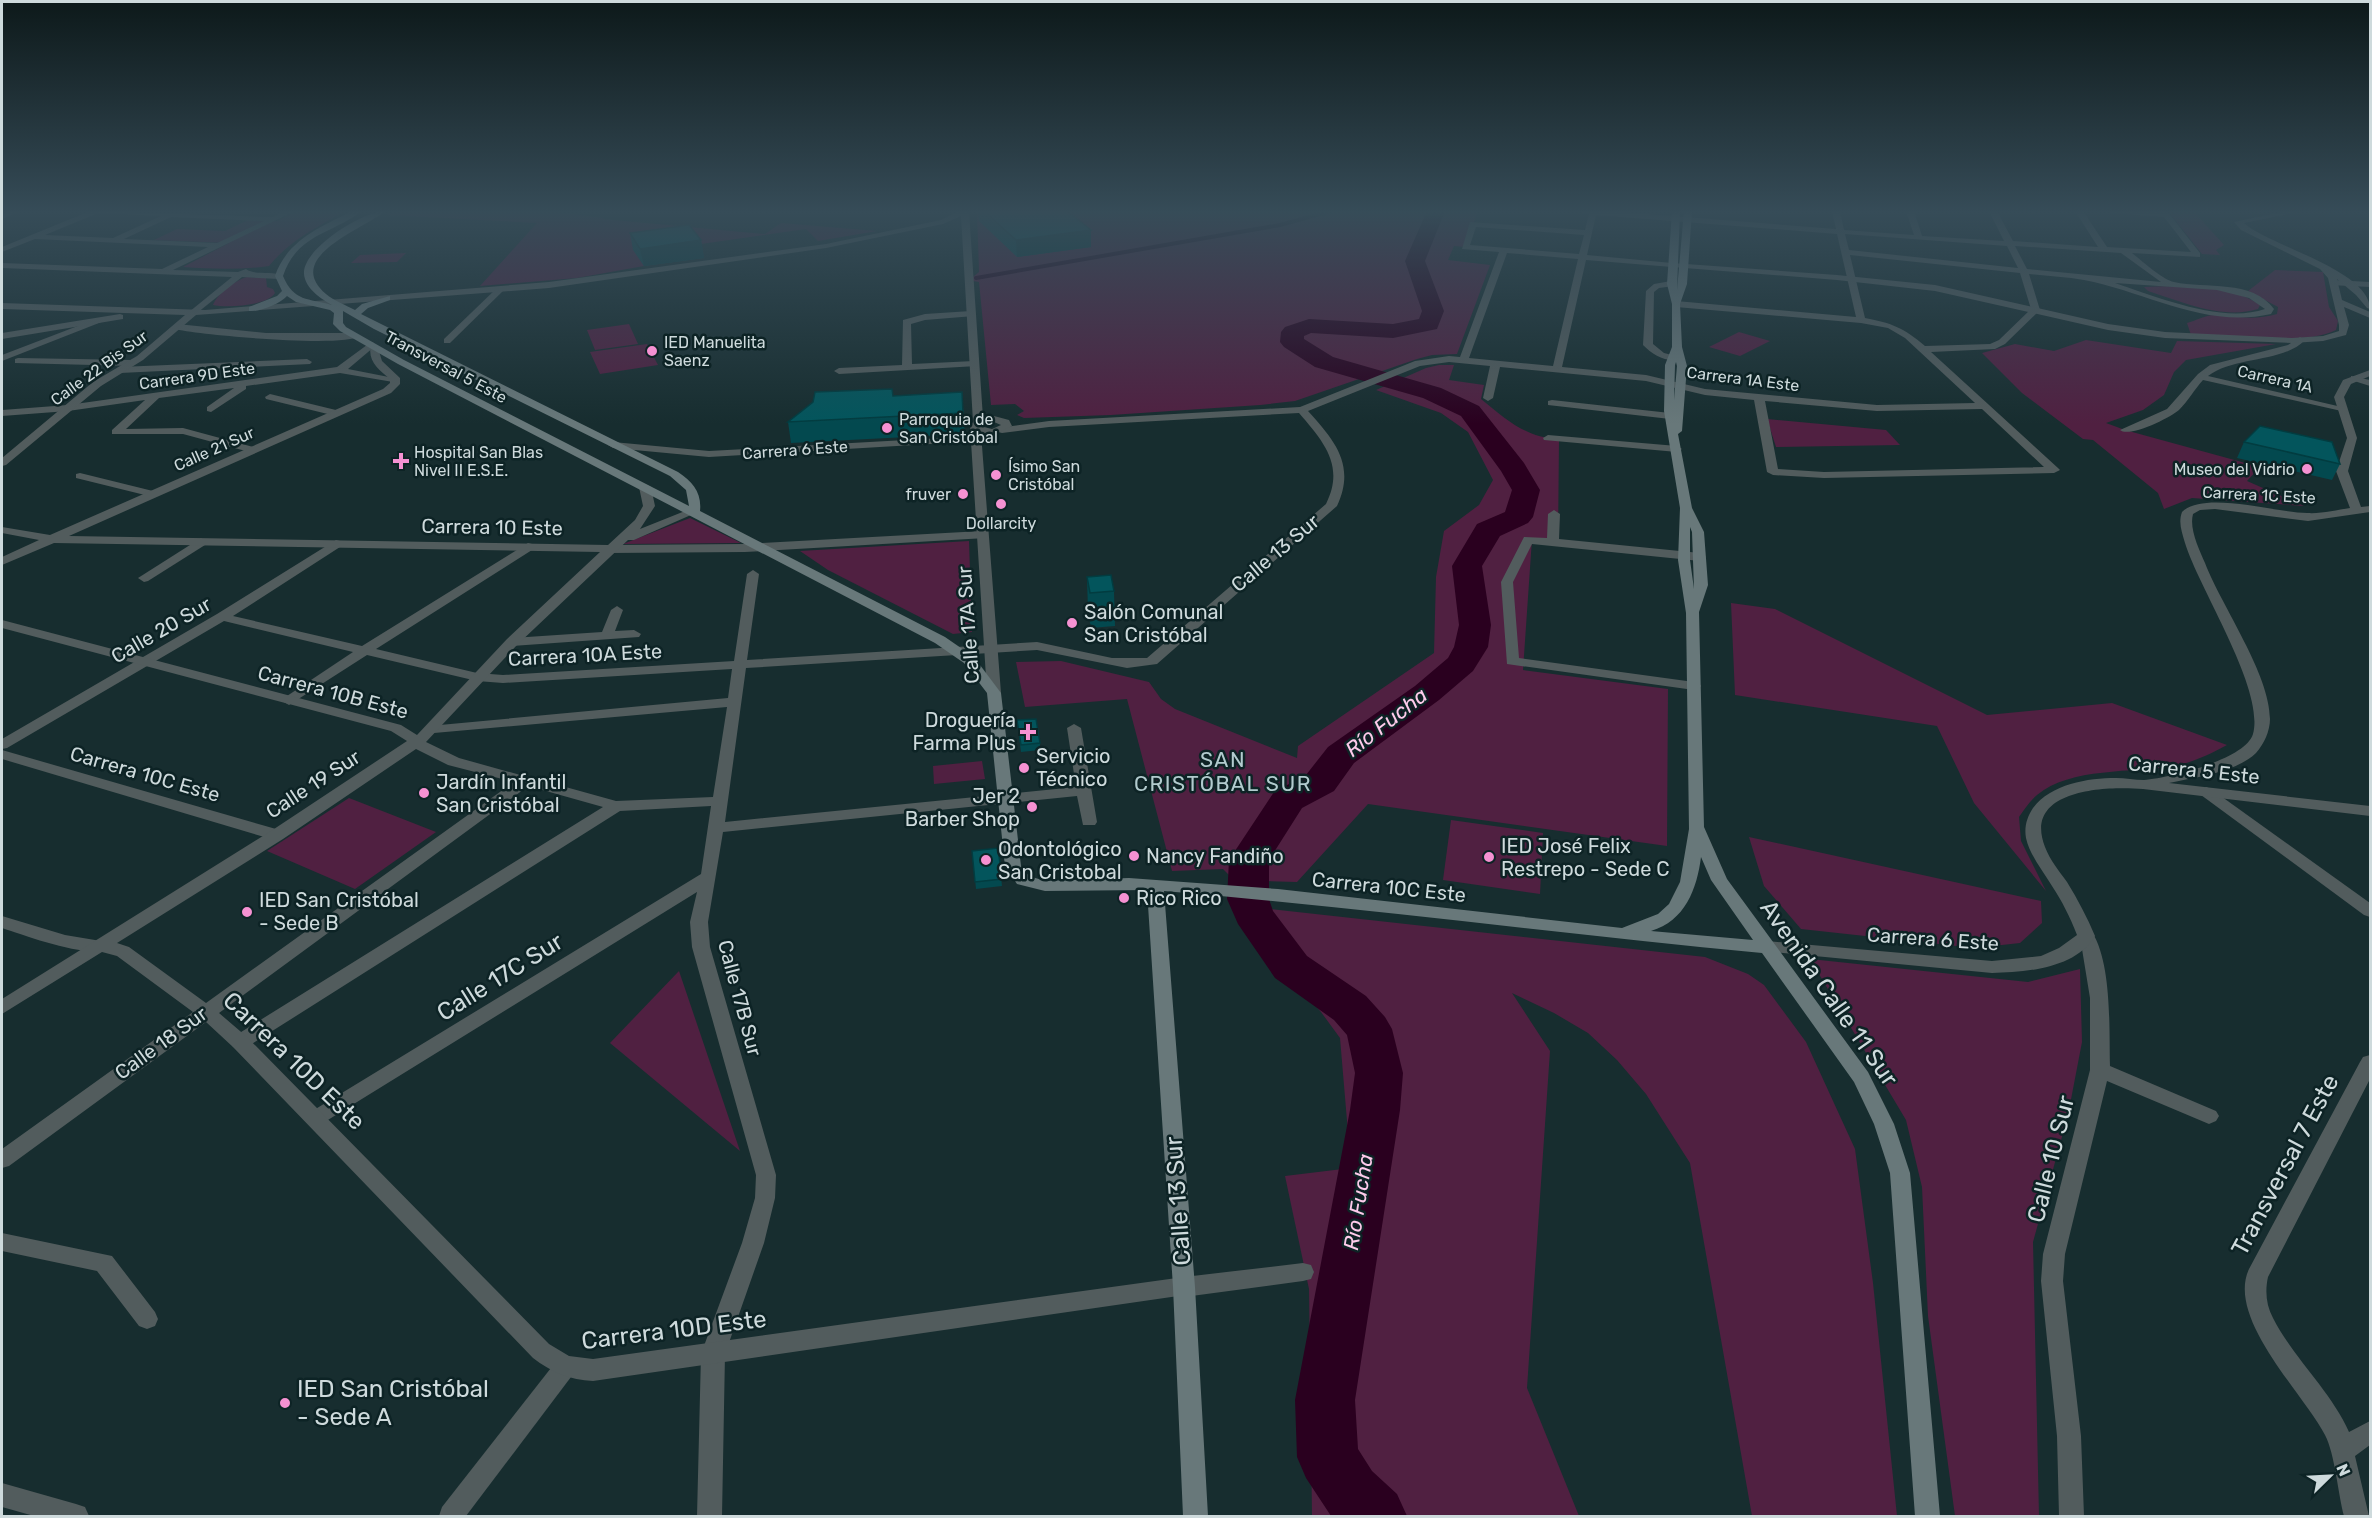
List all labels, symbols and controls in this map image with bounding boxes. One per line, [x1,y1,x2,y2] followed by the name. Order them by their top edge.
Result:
[47,326,151,410] street label: Calle 22 Bis Sur
[382,327,510,407] street label: Transversal 5 Este
[664,333,766,370] place label: IED Manuelita Saenz
[645,344,659,358] marker: IED Manuelita Saenz
[138,358,256,394] street label: Carrera 9D Este
[2235,361,2315,397] street label: Carrera 1A
[1686,363,1800,395] street label: Carrera 1A Este
[899,410,998,447] place label: Parroquia de San Cristóbal
[880,421,894,435] marker: Parroquia de San Cristóbal
[171,423,257,475] street label: Calle 21 Sur
[742,437,848,463] street label: Carrera 6 Este
[414,443,543,480] place label: Hospital San Blas Nivel II E.S.E.
[392,452,410,470] marker: Hospital San Blas Nivel II E.S.E.
[1008,457,1080,494] place label: Ísimo San Cristóbal
[2174,460,2295,479] place label: Museo del Vidrio
[2300,462,2314,476] marker: Museo del Vidrio
[989,468,1003,482] marker: Ísimo San Cristóbal
[2202,483,2316,507] street label: Carrera 1C Este
[906,485,951,504] place label: fruver
[956,487,970,501] marker: fruver
[994,497,1008,511] marker: Dollarcity
[1226,509,1324,597] street label: Calle 13 Sur
[421,514,563,540] street label: Carrera 10 Este
[966,514,1036,533] place label: Dollarcity
[952,565,984,685] street label: Calle 17A Sur
[107,592,216,668] street label: Calle 20 Sur
[1084,600,1223,647] place label: Salón Comunal San Cristóbal
[1065,616,1079,630] marker: Salón Comunal San Cristóbal
[507,639,663,671] street label: Carrera 10A Este
[255,660,411,724] street label: Carrera 10B Este
[1340,682,1432,762] water label: Río Fucha
[913,708,1016,755] place label: Droguería Farma Plus
[1021,725,1035,739] marker: Droguería Farma Plus
[67,741,223,807] street label: Carrera 10C Este
[261,744,365,823] street label: Calle 19 Sur
[1036,744,1111,791] place label: Servicio Técnico
[1134,747,1312,796] district label: SAN CRISTÓBAL SUR
[2127,751,2261,789] street label: Carrera 5 Este
[1017,761,1031,775] marker: Servicio Técnico
[436,770,566,817] place label: Jardín Infantil San Cristóbal
[905,784,1020,831] place label: Jer 2 Barber Shop
[417,786,431,800] marker: Jardín Infantil San Cristóbal
[1025,800,1039,814] marker: Jer 2 Barber Shop
[1501,834,1670,881] place label: IED José Felix Restrepo - Sede C
[998,837,1122,884] place label: Odontológico San Cristobal
[1146,844,1284,868] place label: Nancy Fandiño
[1127,849,1141,863] marker: Nancy Fandiño
[1482,850,1496,864] marker: IED José Felix Restrepo - Sede C
[979,853,993,867] marker: Odontológico San Cristobal
[1311,867,1467,907] street label: Carrera 10C Este
[1136,886,1222,910] place label: Rico Rico
[259,888,419,935] place label: IED San Cristóbal - Sede B
[1117,891,1131,905] marker: Rico Rico
[1754,895,1904,1091] street label: Avenida Calle 11 Sur
[240,905,254,919] marker: IED San Cristóbal - Sede B
[1866,922,2000,956] street label: Carrera 6 Este
[432,927,568,1027] street label: Calle 17C Sur
[713,937,767,1059] street label: Calle 17B Sur
[217,986,371,1136] street label: Carrera 10D Este
[110,1001,212,1085] street label: Calle 18 Sur
[2225,1070,2345,1260] street label: Transversal 7 Este
[2022,1092,2080,1226] street label: Calle 10 Sur
[1160,1136,1196,1266] street label: Calle 13 Sur
[1338,1152,1378,1252] water label: Río Fucha
[580,1305,768,1355] street label: Carrera 10D Este
[297,1375,489,1431] place label: IED San Cristóbal - Sede A
[278,1396,292,1410] marker: IED San Cristóbal - Sede A
[2300,1446,2360,1506] north arrow
[2332,1461,2354,1479] text: N

